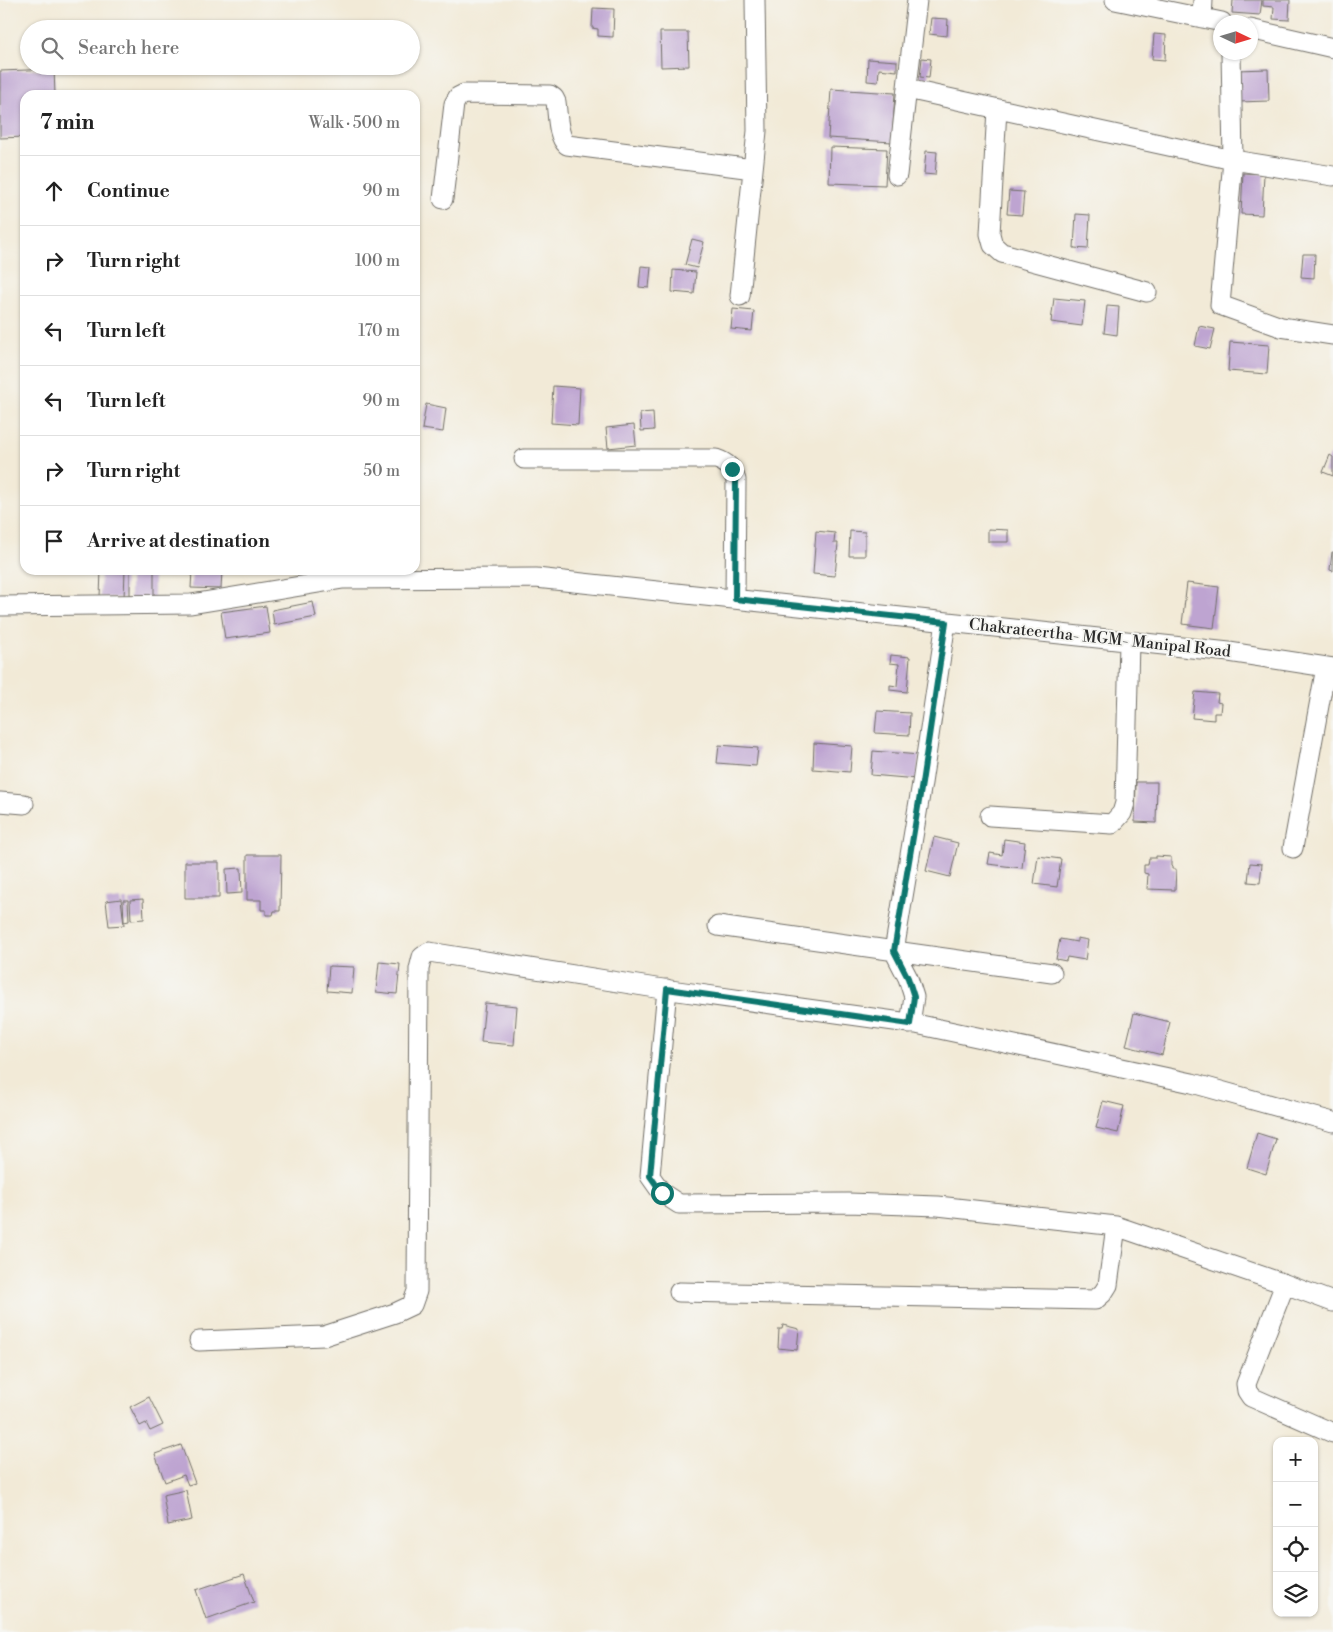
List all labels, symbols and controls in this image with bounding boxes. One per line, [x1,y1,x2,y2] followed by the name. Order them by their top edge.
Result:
[1213,15,1258,60] north arrow
[20,20,420,75] search box
[38,34,66,62] icon: search
[78,36,179,60] text: Search here
[40,110,94,136] text: 7 min
[309,113,400,133] text: Walk · 500 m
[40,177,68,205] icon: ahead
[87,179,170,203] text: Continue
[362,181,400,201] text: 90 m
[40,247,68,275] icon: right
[87,249,180,273] text: Turn right
[355,251,400,271] text: 100 m
[40,317,68,345] icon: left
[87,319,166,343] text: Turn left
[358,321,400,341] text: 170 m
[40,387,68,415] icon: left
[87,389,166,413] text: Turn left
[362,391,400,411] text: 90 m
[40,457,68,485] icon: right
[721,458,744,481] route end
[87,459,180,483] text: Turn right
[363,461,400,481] text: 50 m
[40,527,68,555] icon: arrive
[87,529,270,553] text: Arrive at destination
[968,614,1232,662] street label: Chakrateertha- MGM- Manipal Road
[651,1182,674,1205] route start
[1273,1437,1318,1617] map controls
[1273,1437,1318,1482] button: +
[1273,1482,1318,1527] button: −
[1273,1527,1318,1572] button: locate
[1273,1572,1318,1617] button: layers

